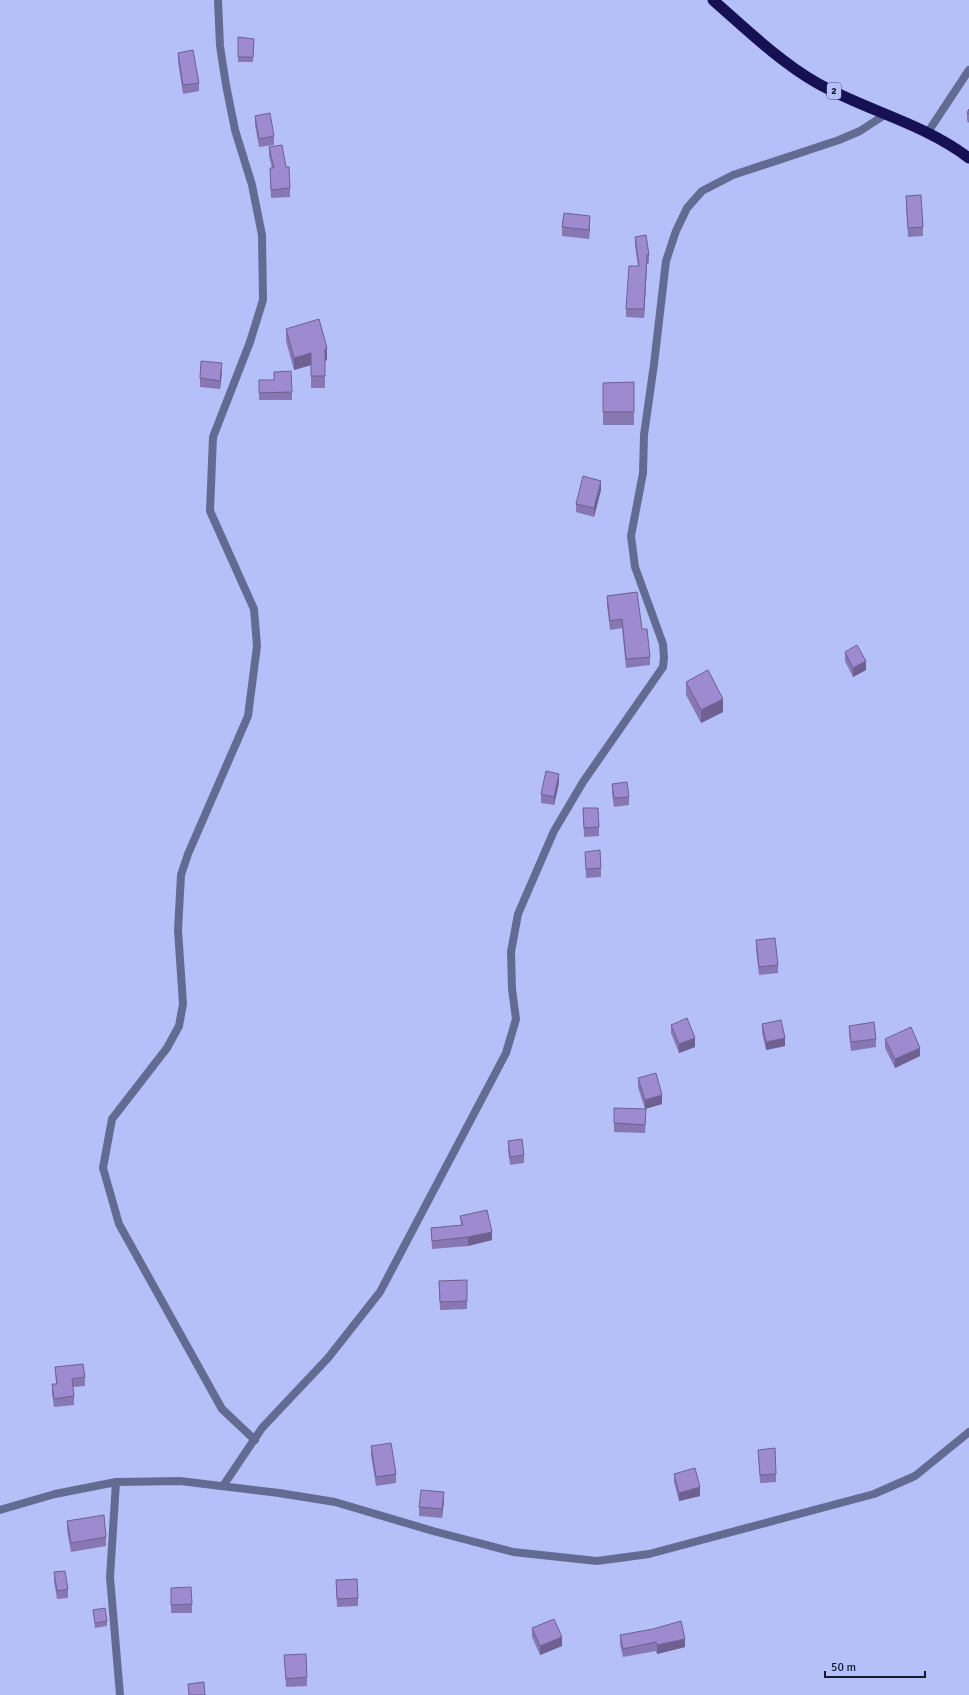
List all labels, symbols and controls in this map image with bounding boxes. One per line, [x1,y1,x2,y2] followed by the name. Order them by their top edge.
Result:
[827,83,841,99] road number: 2
[825,1653,925,1679] scale bar
[831,1660,856,1675] text: 50 m

